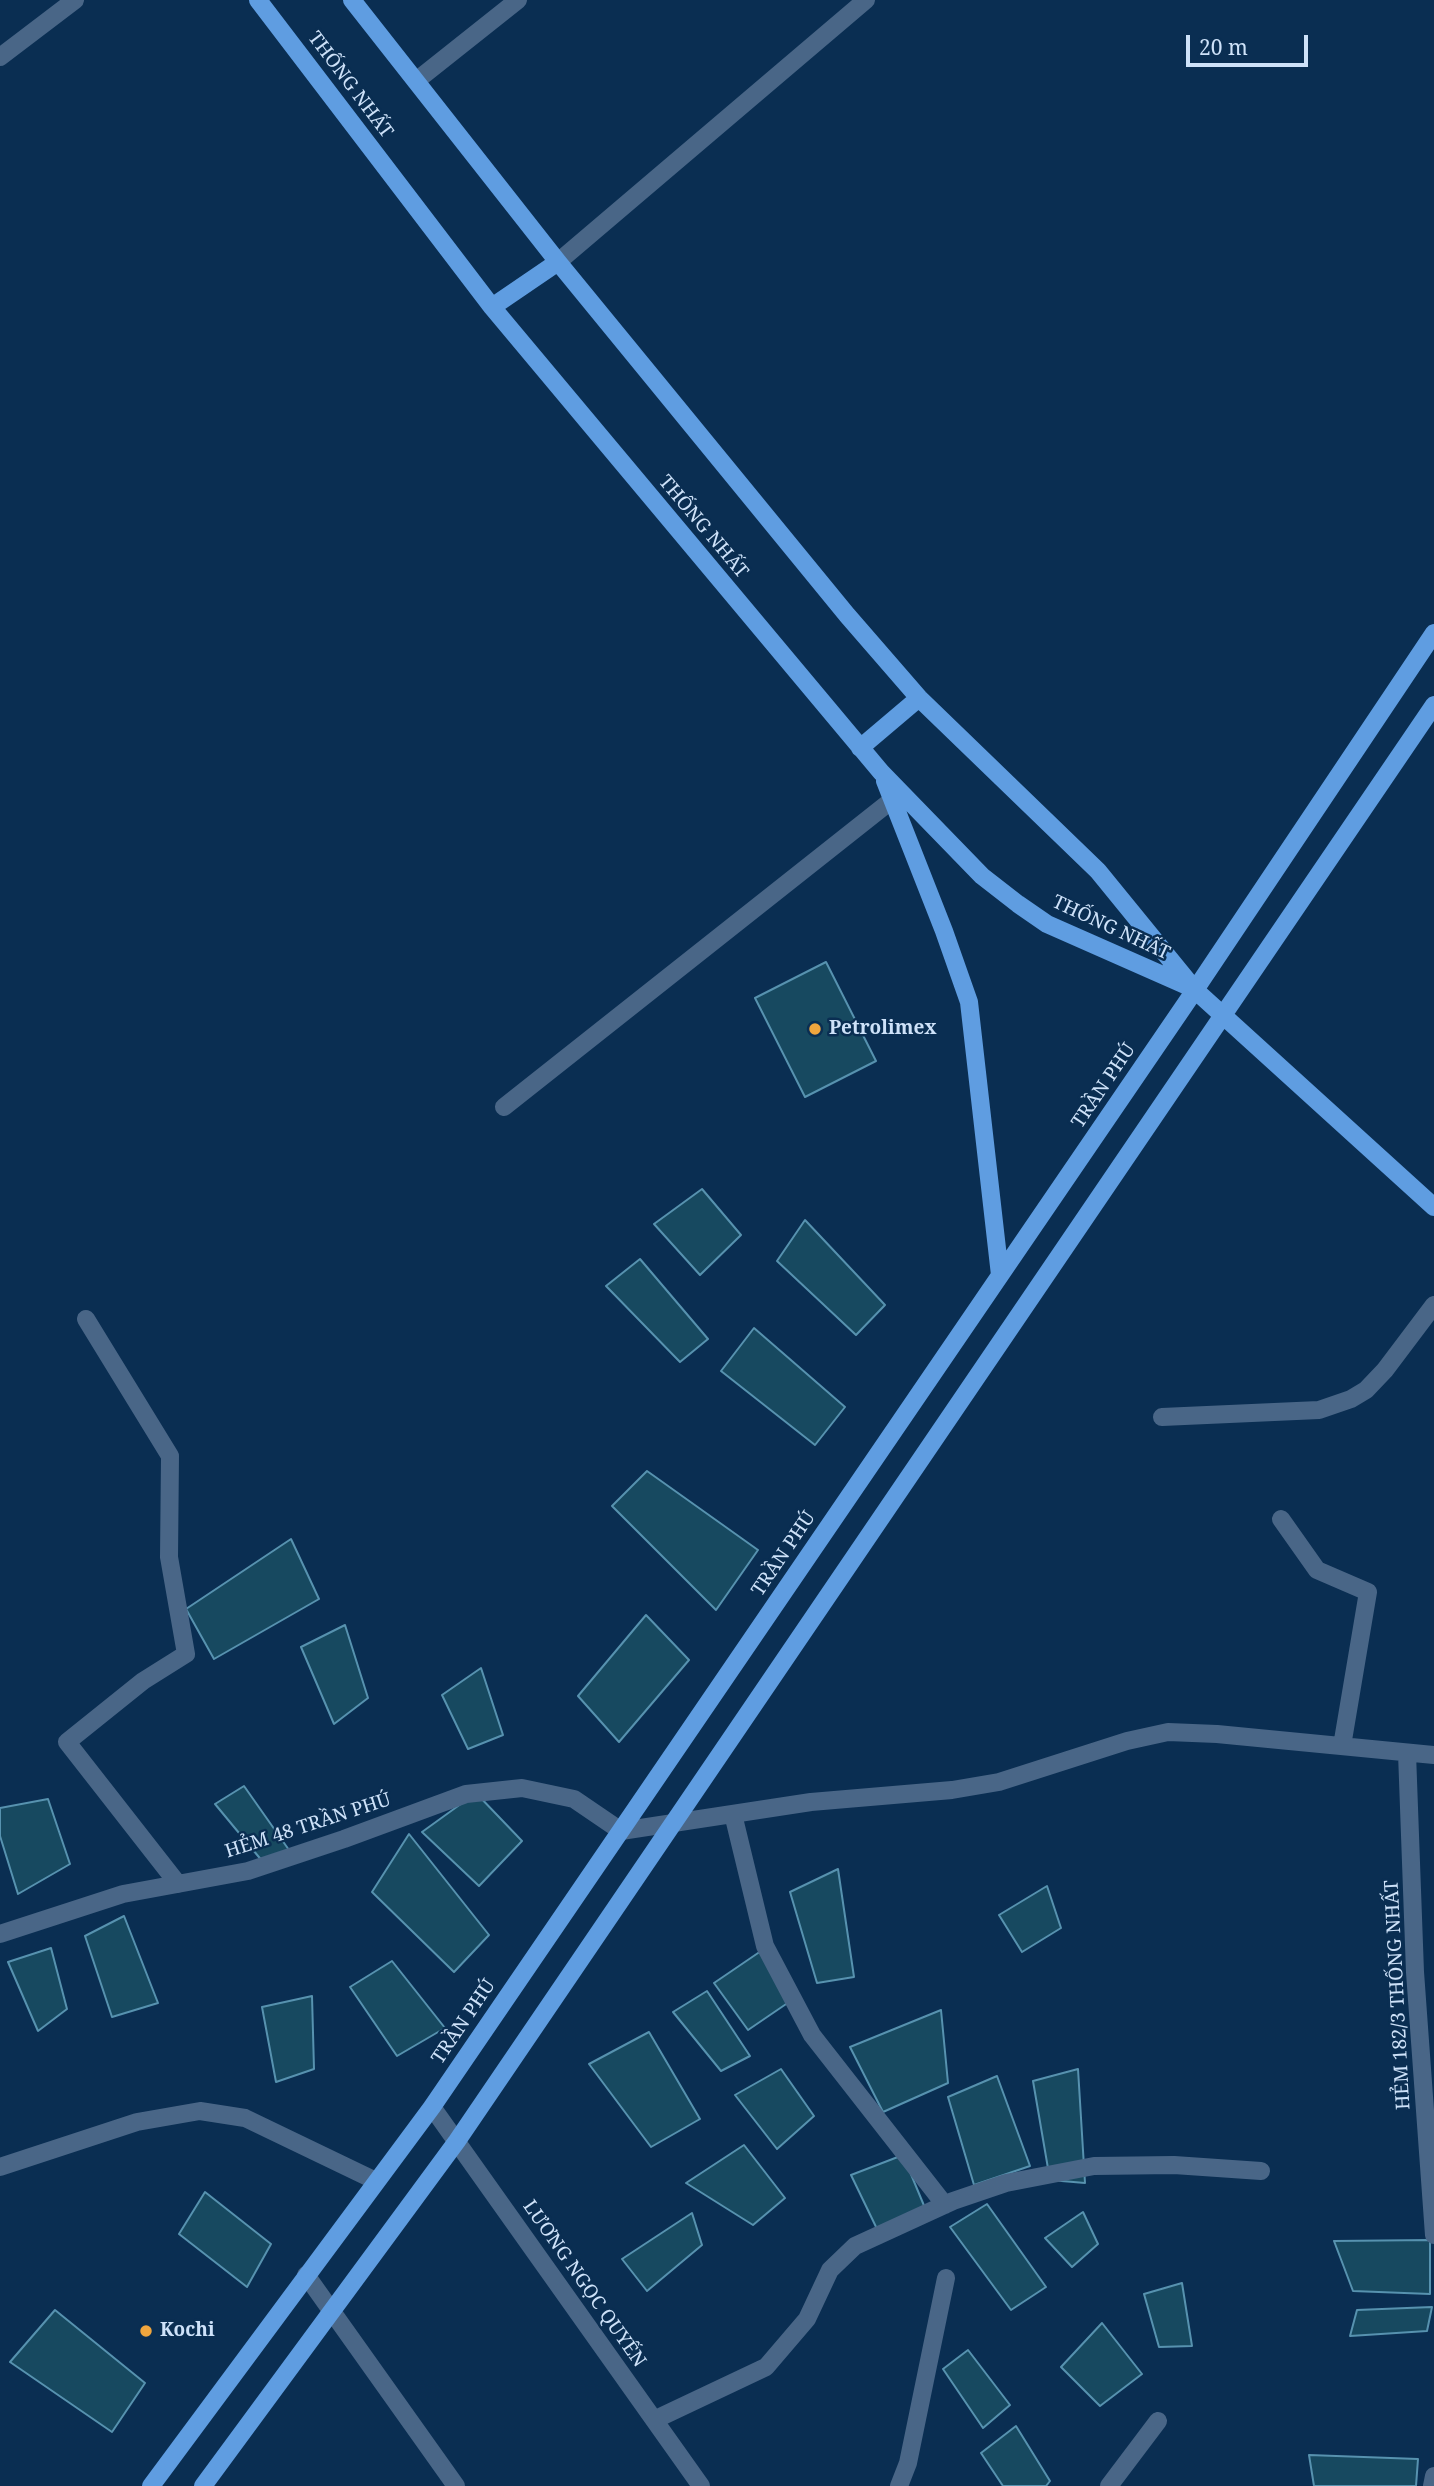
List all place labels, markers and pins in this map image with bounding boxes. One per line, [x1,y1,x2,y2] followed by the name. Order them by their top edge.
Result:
[829,1018,937,1040] place label: Petrolimex
[807,1021,823,1037] marker: Petrolimex
[160,2320,215,2342] place label: Kochi
[138,2323,154,2339] marker: Kochi

